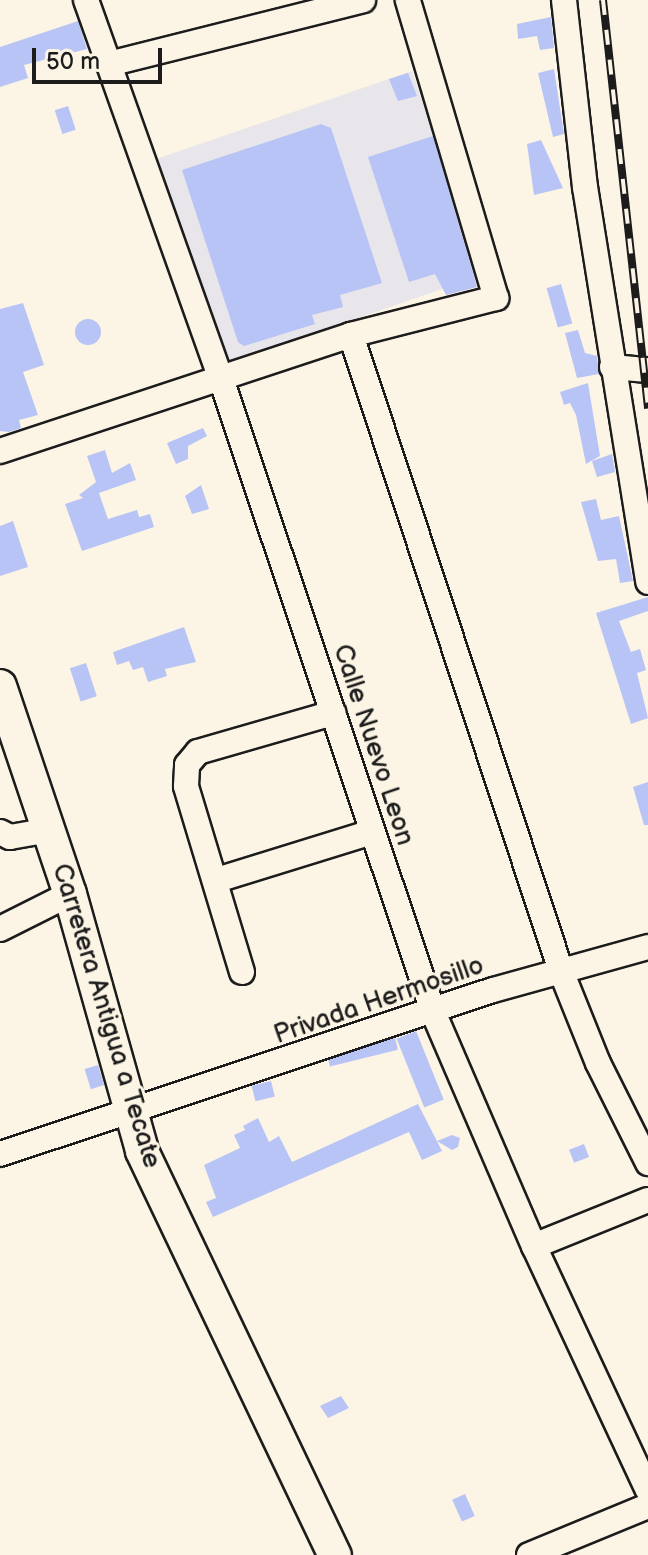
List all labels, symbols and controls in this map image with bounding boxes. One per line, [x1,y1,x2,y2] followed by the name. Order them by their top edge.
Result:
[36,32,166,82] scale bar
[46,47,100,76] text: 50 m
[326,641,420,849] street label: Calle Nuevo Leon
[45,860,167,1172] street label: Carretera Antigua a Tecate
[270,950,488,1052] street label: Privada Hermosillo

